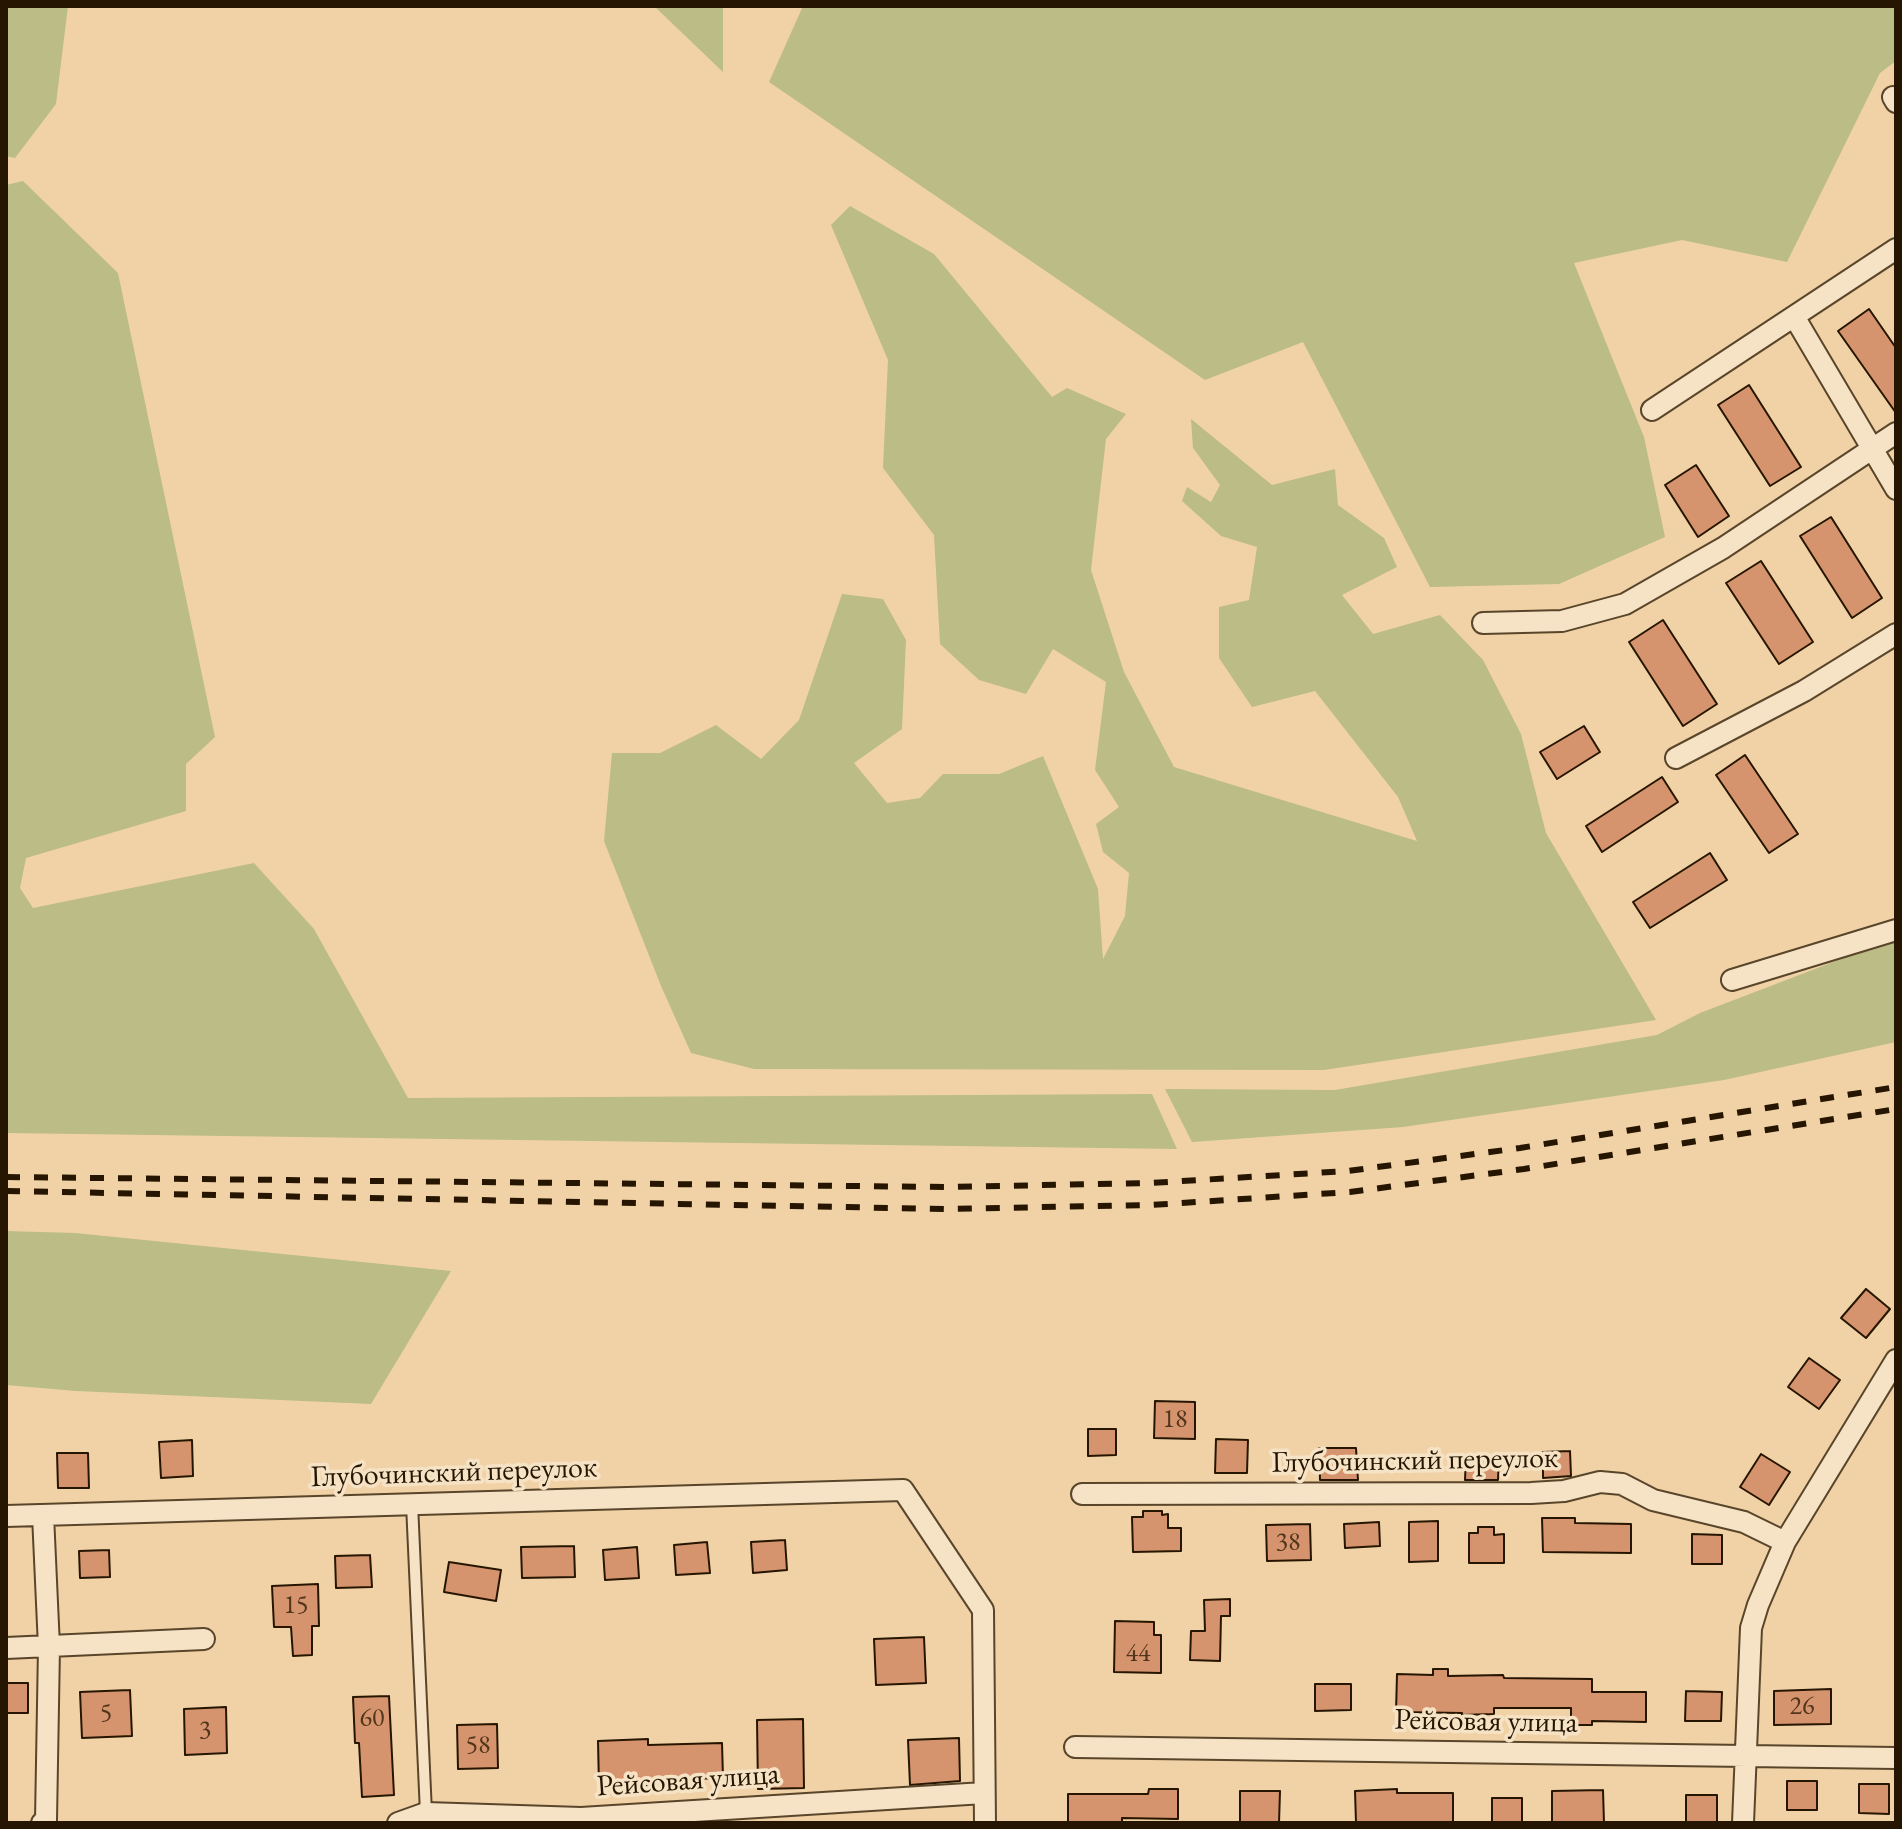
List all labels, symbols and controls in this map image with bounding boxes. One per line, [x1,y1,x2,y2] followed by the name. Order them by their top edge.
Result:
[1163,1404,1187,1436] house number: 18
[1271,1441,1559,1481] street label: Глубочинский переулок
[310,1450,598,1496] street label: Глубочинский переулок
[1276,1527,1300,1559] house number: 38
[284,1590,308,1622] house number: 15
[1126,1638,1150,1670] house number: 44
[1790,1691,1814,1723] house number: 26
[100,1698,112,1730] house number: 5
[1394,1702,1578,1742] street label: Рейсовая улица
[360,1703,384,1735] house number: 60
[199,1715,211,1747] house number: 3
[466,1730,490,1762] house number: 58
[595,1757,781,1805] street label: Рейсовая улица

